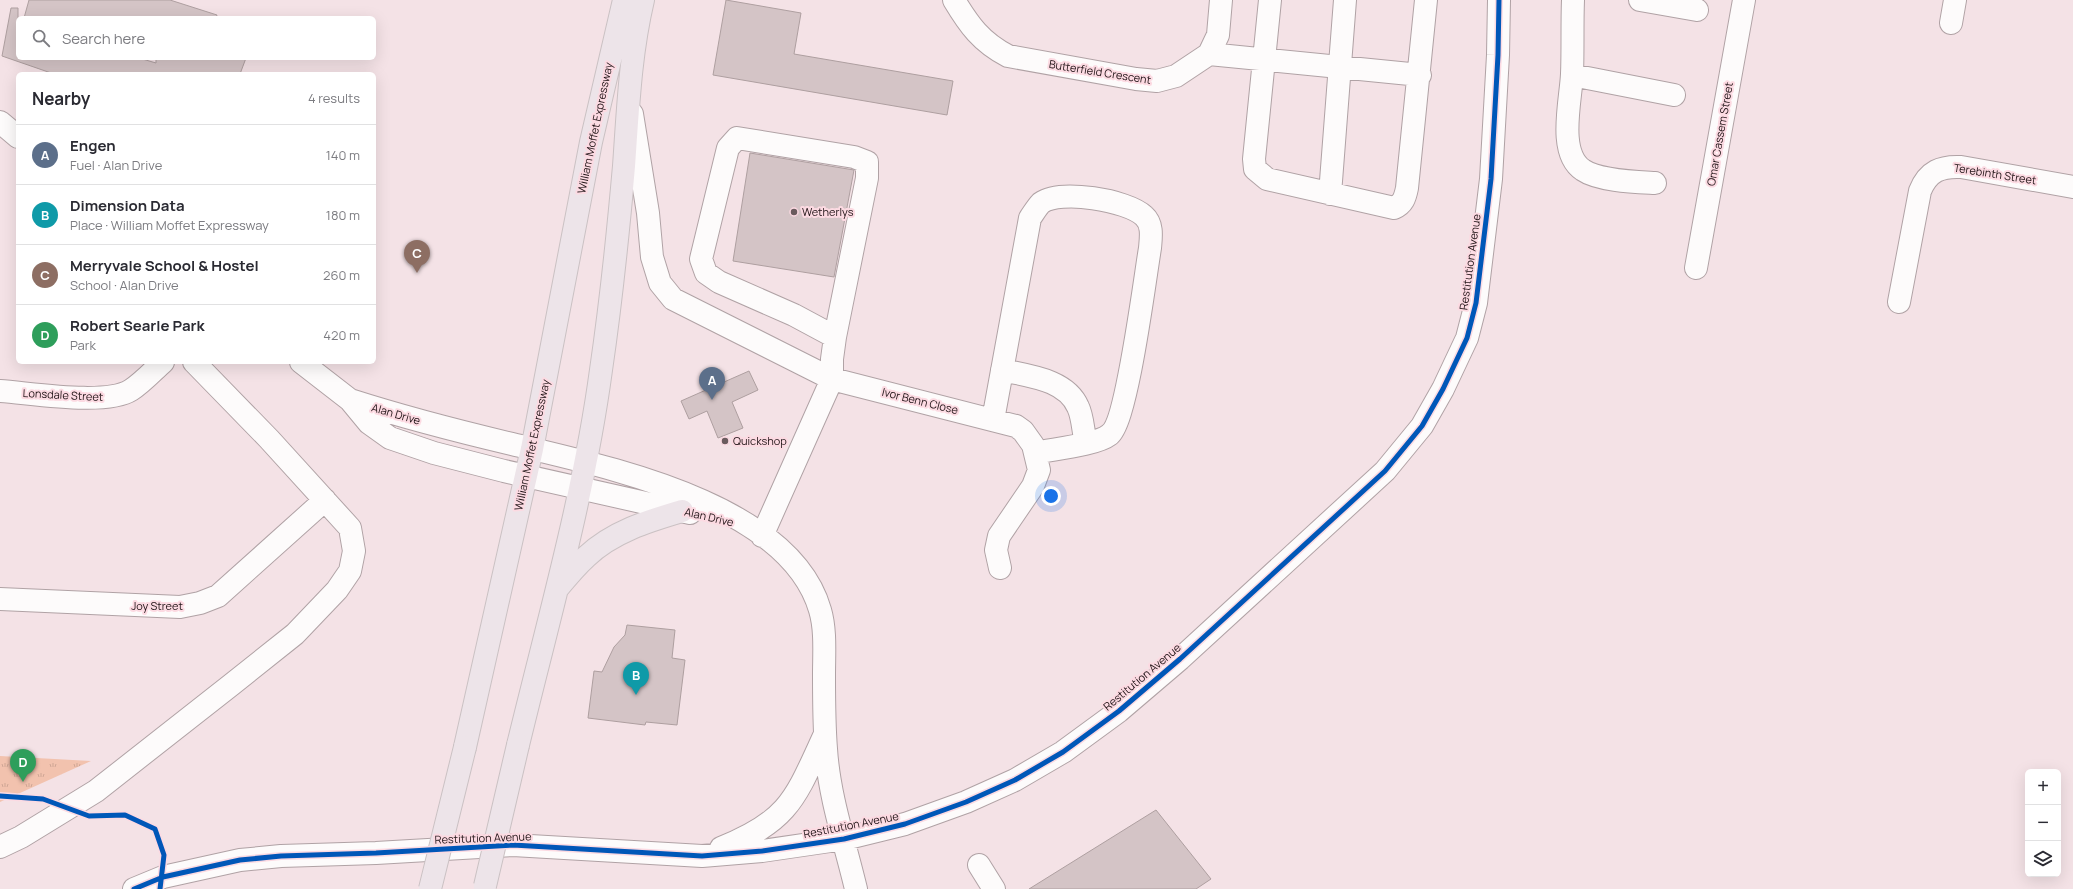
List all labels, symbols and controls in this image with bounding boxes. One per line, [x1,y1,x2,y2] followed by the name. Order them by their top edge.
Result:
[16,16,376,60] search box
[30,27,52,49] icon: search
[62,28,145,49] text: Search here
[1048,56,1152,87] street label: Butterfield Crescent
[573,61,616,195] street label: William Moffet Expressway
[1703,81,1736,187] street label: Omar Cassem Street
[32,87,90,110] text: Nearby
[308,89,360,107] text: 4 results
[70,135,116,156] text: Engen
[41,146,49,164] text: A
[326,146,360,164] text: 140 m
[70,156,162,174] text: Fuel · Alan Drive
[1953,160,2037,187] street label: Terebinth Street
[70,195,185,216] text: Dimension Data
[802,204,854,219] place label: Wetherlys
[41,206,49,224] text: B
[326,206,360,224] text: 180 m
[789,207,799,217] marker: Wetherlys
[1455,212,1484,311] street label: Restitution Avenue
[70,216,269,234] text: Place · William Moffet Expressway
[404,240,430,273] pin: C
[70,255,259,276] text: Merryvale School & Hostel
[40,266,50,284] text: C
[323,266,360,284] text: 260 m
[70,276,179,294] text: School · Alan Drive
[70,315,205,336] text: Robert Searle Park
[40,326,50,344] text: D
[323,326,360,344] text: 420 m
[70,336,96,354] text: Park
[699,367,725,400] pin: A
[510,378,553,512] street label: William Moffet Expressway
[880,384,960,417] street label: Ivor Benn Close
[22,385,104,404] street label: Lonsdale Street
[370,399,423,428] street label: Alan Drive
[733,433,787,448] place label: Quickshop
[720,436,730,446] marker: Quickshop
[1041,486,1061,506] your location
[683,504,736,530] street label: Alan Drive
[131,598,183,613] street label: Joy Street
[1100,639,1184,714] street label: Restitution Avenue
[623,662,649,695] pin: B
[10,749,36,782] pin: D
[2025,769,2061,877] map controls
[2025,769,2061,805] button: +
[2025,805,2061,841] button: −
[802,808,900,841] street label: Restitution Avenue
[434,828,532,847] street label: Restitution Avenue
[2025,841,2061,877] button: layers

